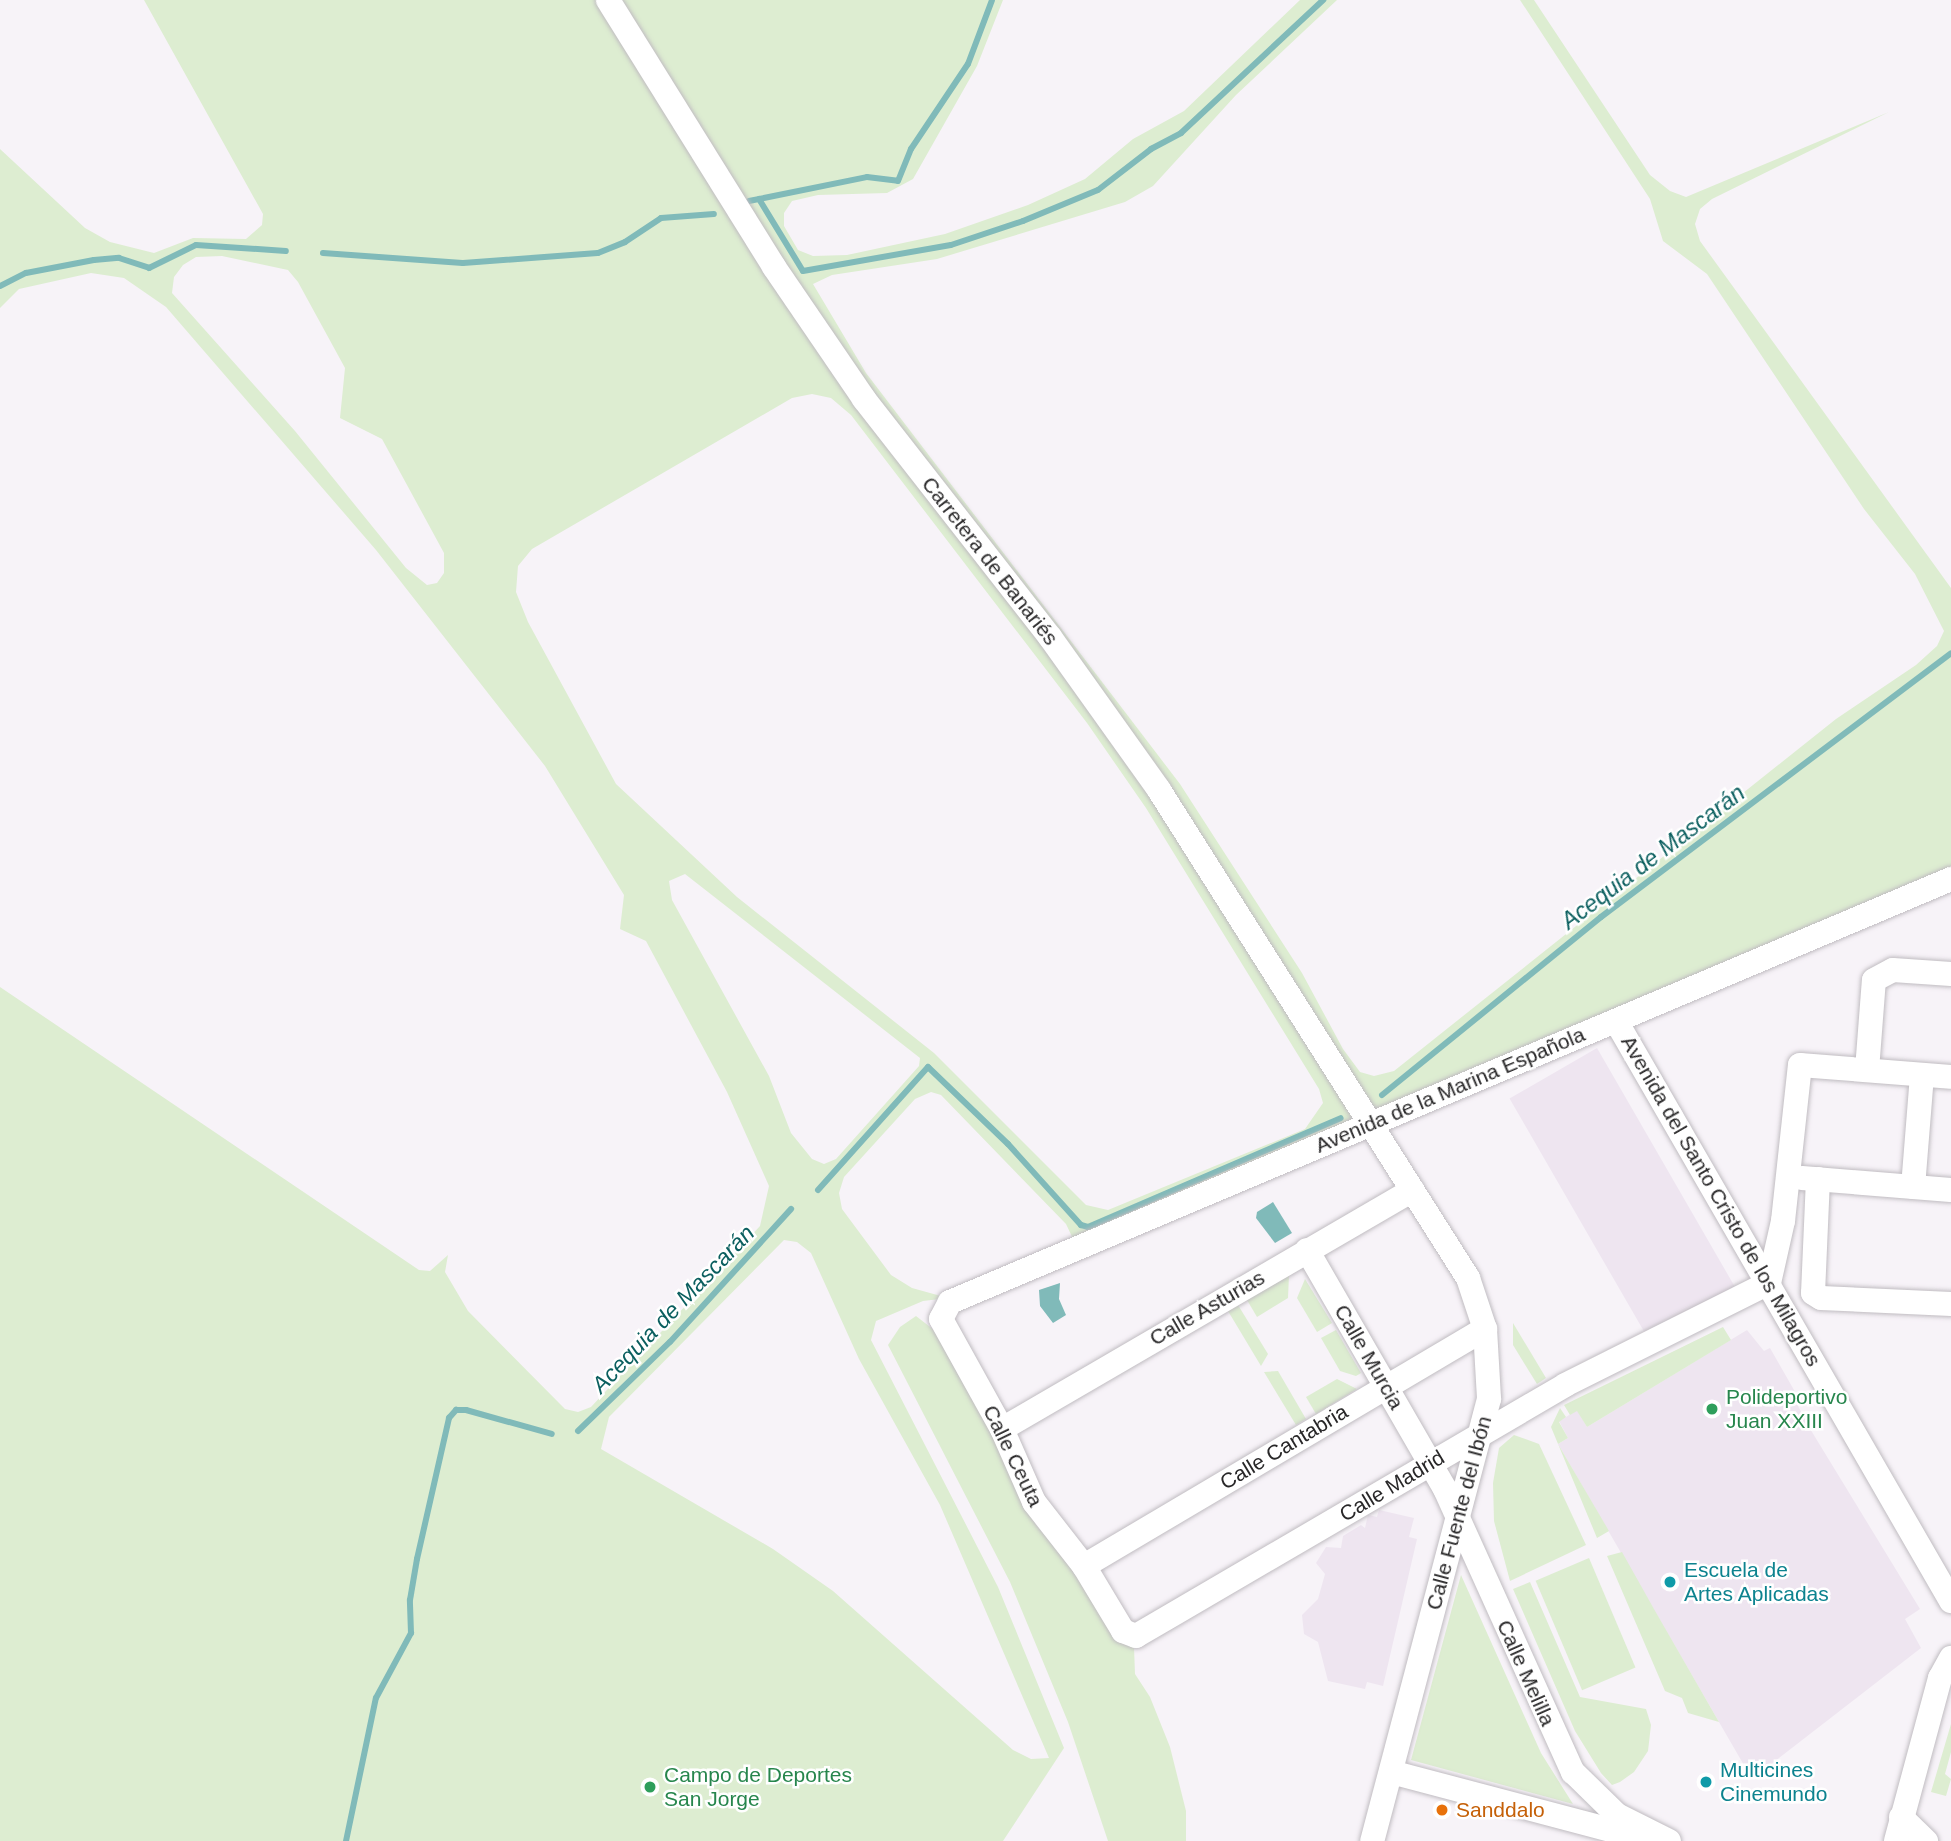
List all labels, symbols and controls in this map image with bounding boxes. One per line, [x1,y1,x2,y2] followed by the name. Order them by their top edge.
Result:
[916,472,1064,650] street label: Carretera de Banariés
[1556,779,1750,935] water label: Acequia de Mascarán
[1311,1022,1589,1158] street label: Avenida de la Marina Española
[1616,1031,1826,1371] street label: Avenida del Santo Cristo de los Milagros
[586,1219,760,1399] water label: Acequia de Mascarán
[1145,1265,1269,1351] street label: Calle Asturias
[1329,1300,1409,1414] street label: Calle Murcia
[1726,1384,1847,1434] place label: Polideportivo Juan XXIII
[1215,1399,1353,1495] street label: Calle Cantabria
[978,1401,1048,1511] street label: Calle Ceuta
[1704,1401,1720,1417] marker: Polideportivo Juan XXIII
[1421,1413,1497,1613] street label: Calle Fuente del Ibón
[1335,1445,1449,1527] street label: Calle Madrid
[1684,1557,1830,1607] place label: Escuela de Artes Aplicadas
[1662,1574,1678,1590] marker: Escuela de Artes Aplicadas
[1491,1616,1561,1730] street label: Calle Melilla
[1720,1757,1827,1807] place label: Multicines Cinemundo
[664,1762,852,1812] place label: Campo de Deportes San Jorge
[1698,1774,1714,1790] marker: Multicines Cinemundo
[642,1779,658,1795] marker: Campo de Deportes San Jorge
[1456,1797,1545,1823] place label: Sanddalo
[1434,1802,1450,1818] marker: Sanddalo

